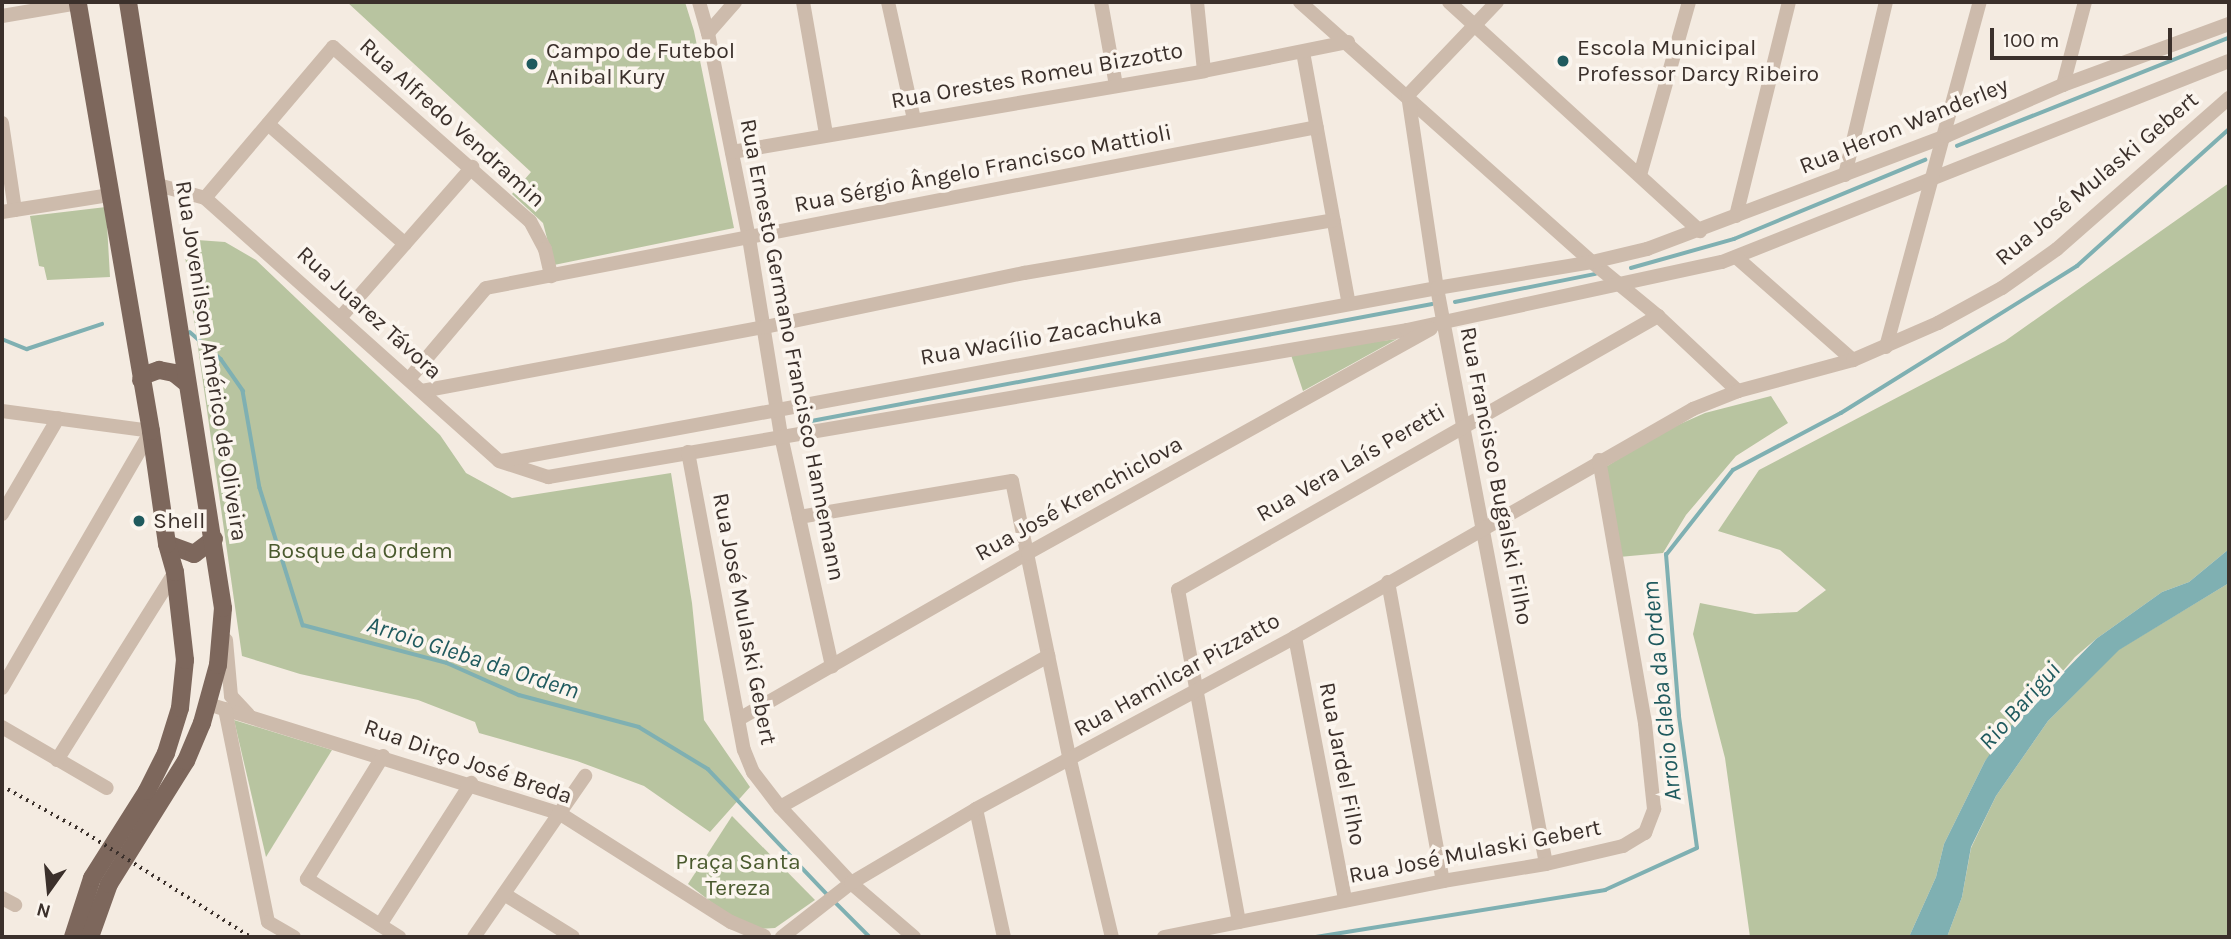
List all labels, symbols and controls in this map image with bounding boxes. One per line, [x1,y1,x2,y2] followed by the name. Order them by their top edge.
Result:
[1993,14,2175,58] scale bar
[2003,28,2060,52] text: 100 m
[354,32,550,214] street label: Rua Alfredo Vendramin
[1577,34,1819,88] place label: Escola Municipal Professor Darcy Ribeiro
[546,37,735,91] place label: Campo de Futebol Anibal Kury
[889,37,1185,115] street label: Rua Orestes Romeu Bizzotto
[1555,53,1571,69] marker: Escola Municipal Professor Darcy Ribeiro
[524,56,540,72] marker: Campo de Futebol Anibal Kury
[1796,72,2012,180] street label: Rua Heron Wanderley
[1990,86,2204,272] street label: Rua José Mulaski Gebert
[734,117,850,583] street label: Rua Ernesto Germano Francisco Hannemann
[792,119,1174,219] street label: Rua Sérgio Ângelo Francisco Mattioli
[169,179,253,543] street label: Rua Jovenilson Américo de Oliveira
[291,241,447,385] street label: Rua Juarez Távora
[918,302,1164,372] street label: Rua Wacílio Zacachuka
[1454,325,1538,627] street label: Rua Francisco Bugalski Filho
[1252,398,1450,528] street label: Rua Vera Laís Peretti
[970,430,1188,568] street label: Rua José Krenchiclova
[706,491,782,747] street label: Rua José Mulaski Gebert
[153,507,205,535] place label: Shell
[131,513,147,529] marker: Shell
[267,537,453,565] park label: Bosque da Ordem
[1636,579,1688,803] water label: Arroio Gleba da Ordem
[1069,607,1285,743] street label: Rua Hamilcar Pizzatto
[363,610,583,706] water label: Arroio Gleba da Ordem
[1973,656,2067,756] water label: Rio Barigui
[1313,680,1371,848] street label: Rua Jardel Filho
[360,713,576,811] street label: Rua Dirço José Breda
[1347,814,1603,890] street label: Rua José Mulaski Gebert
[675,848,801,902] park label: Praça Santa Tereza
[14,855,84,925] north arrow
[34,898,53,923] text: N

